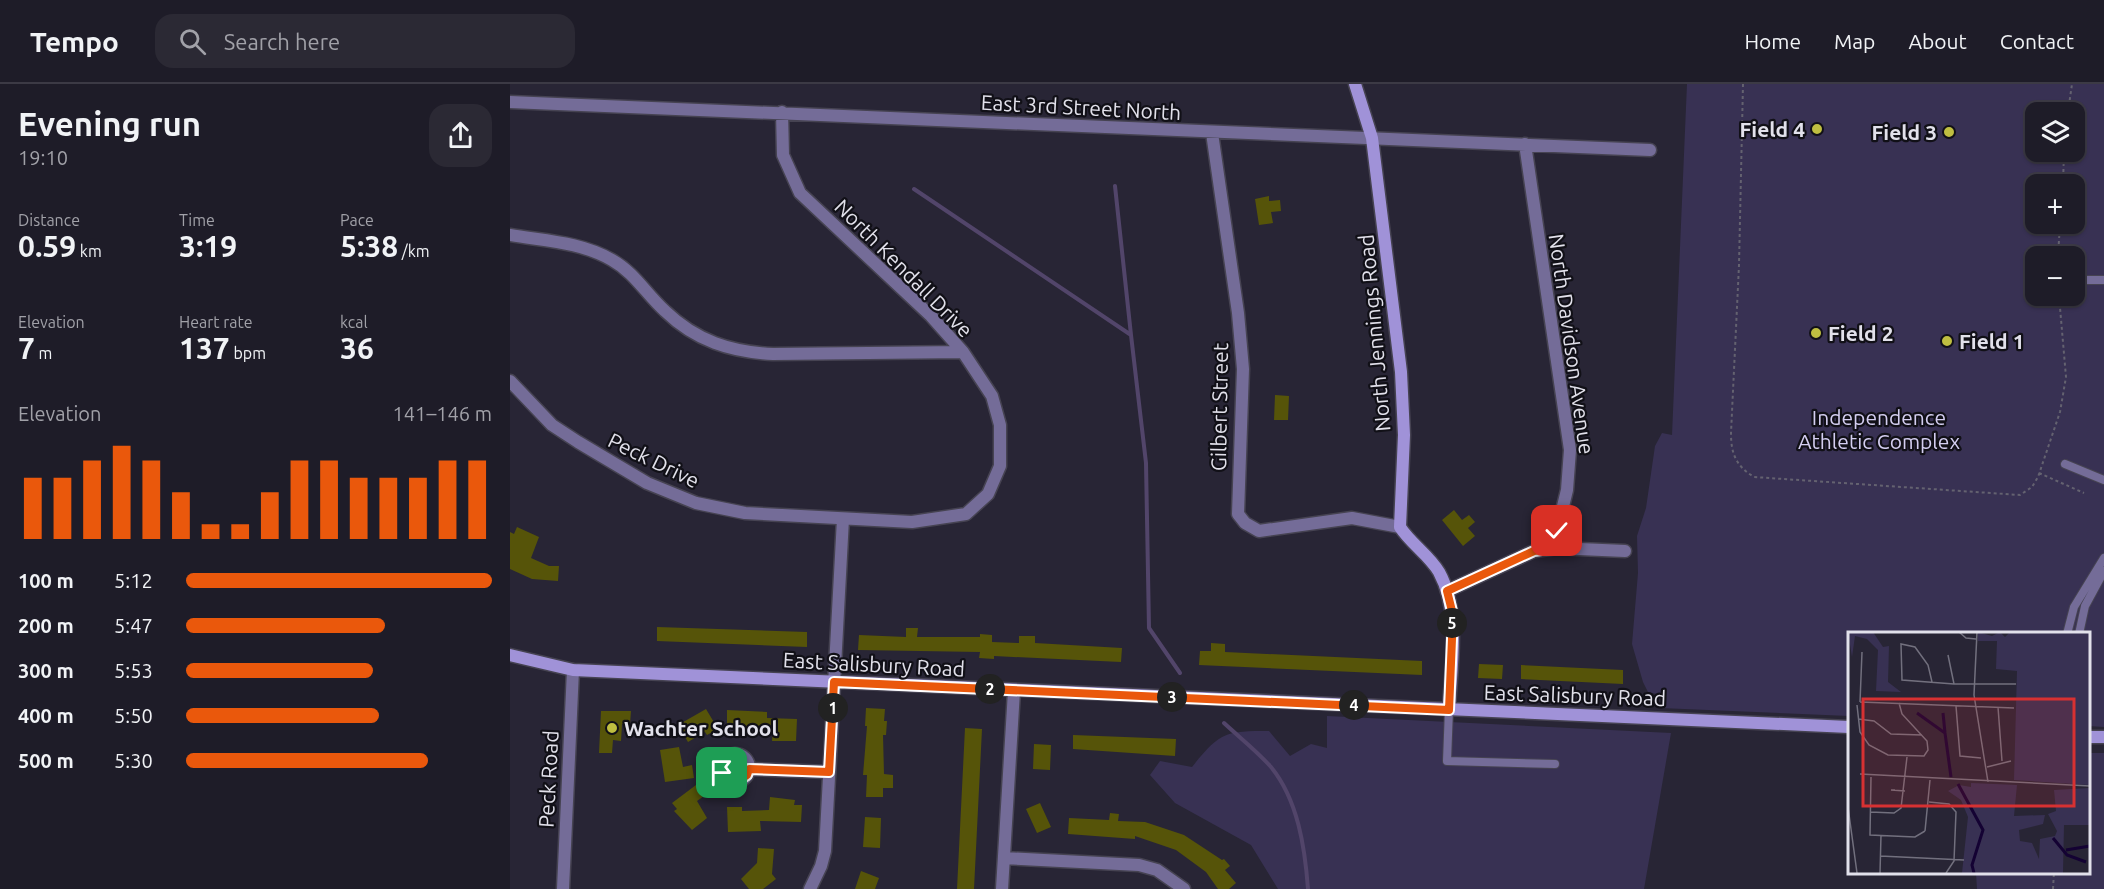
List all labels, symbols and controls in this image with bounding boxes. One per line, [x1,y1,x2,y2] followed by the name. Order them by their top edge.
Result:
[155,14,575,68] search box
[176,25,209,58] icon: search
[30,26,119,57] text: Tempo
[224,29,340,54] text: Search here
[1744,29,1801,53] text: Home
[1834,29,1875,53] text: Map
[1908,29,1967,53] text: About
[2000,29,2074,53] text: Contact
[980,90,1182,124] street label: East 3rd Street North
[2025,102,2085,306] map controls
[2025,102,2085,162] button: layers
[429,104,492,167] button: share
[18,105,201,142] text: Evening run
[1740,117,1805,141] place label: Field 4
[1872,120,1937,144] place label: Field 3
[1810,122,1824,136] marker: Field 4
[1942,125,1956,139] marker: Field 3
[18,146,68,169] text: 19:10
[2025,174,2085,234] button: +
[830,194,978,342] street label: North Kendall Drive
[18,211,80,229] text: Distance
[179,211,215,229] text: Time
[340,211,374,229] text: Pace
[18,229,76,263] text: 0.59
[179,229,237,263] text: 3:19
[340,229,398,263] text: 5:38
[1545,232,1599,456] street label: North Davidson Avenue
[1353,233,1395,433] street label: North Jennings Road
[76,242,102,260] text: km
[398,242,430,260] text: /km
[2025,246,2085,306] button: −
[18,313,85,331] text: Elevation
[179,313,253,331] text: Heart rate
[340,313,368,331] text: kcal
[1828,321,1894,345] place label: Field 2
[1809,326,1823,340] marker: Field 2
[1959,329,2025,353] place label: Field 1
[18,331,35,365] text: 7
[179,331,230,365] text: 137
[340,331,374,365] text: 36
[1940,334,1954,348] marker: Field 1
[1206,343,1232,471] street label: Gilbert Street
[35,344,52,362] text: m
[230,344,266,362] text: bpm
[18,402,101,425] text: Elevation
[393,402,492,425] text: 141–146 m
[1798,405,1960,453] park label: Independence Athletic Complex
[604,428,704,492] street label: Peck Drive
[1531,505,1582,556] pin
[1540,514,1573,547] icon: check
[18,569,74,592] text: 100 m
[114,569,153,592] text: 5:12
[1437,608,1467,638] pin: 5
[18,614,74,637] text: 200 m
[114,614,153,637] text: 5:47
[1447,614,1457,632] text: 5
[1848,632,2089,874] inset map
[782,647,966,681] street label: East Salisbury Road
[18,659,74,682] text: 300 m
[114,659,153,682] text: 5:53
[975,674,1005,704] pin: 2
[985,680,995,698] text: 2
[1483,680,1667,710] street label: East Salisbury Road
[1157,682,1187,712] pin: 3
[1167,688,1177,706] text: 3
[1339,690,1369,720] pin: 4
[818,693,848,723] pin: 1
[1349,696,1359,714] text: 4
[828,699,838,717] text: 1
[18,704,74,727] text: 400 m
[114,704,153,727] text: 5:50
[624,716,778,740] place label: Wachter School
[605,721,619,735] marker: Wachter School
[533,730,563,828] street label: Peck Road
[696,747,747,798] pin
[18,749,74,772] text: 500 m
[114,749,153,772] text: 5:30
[705,756,738,789] icon: arrive

